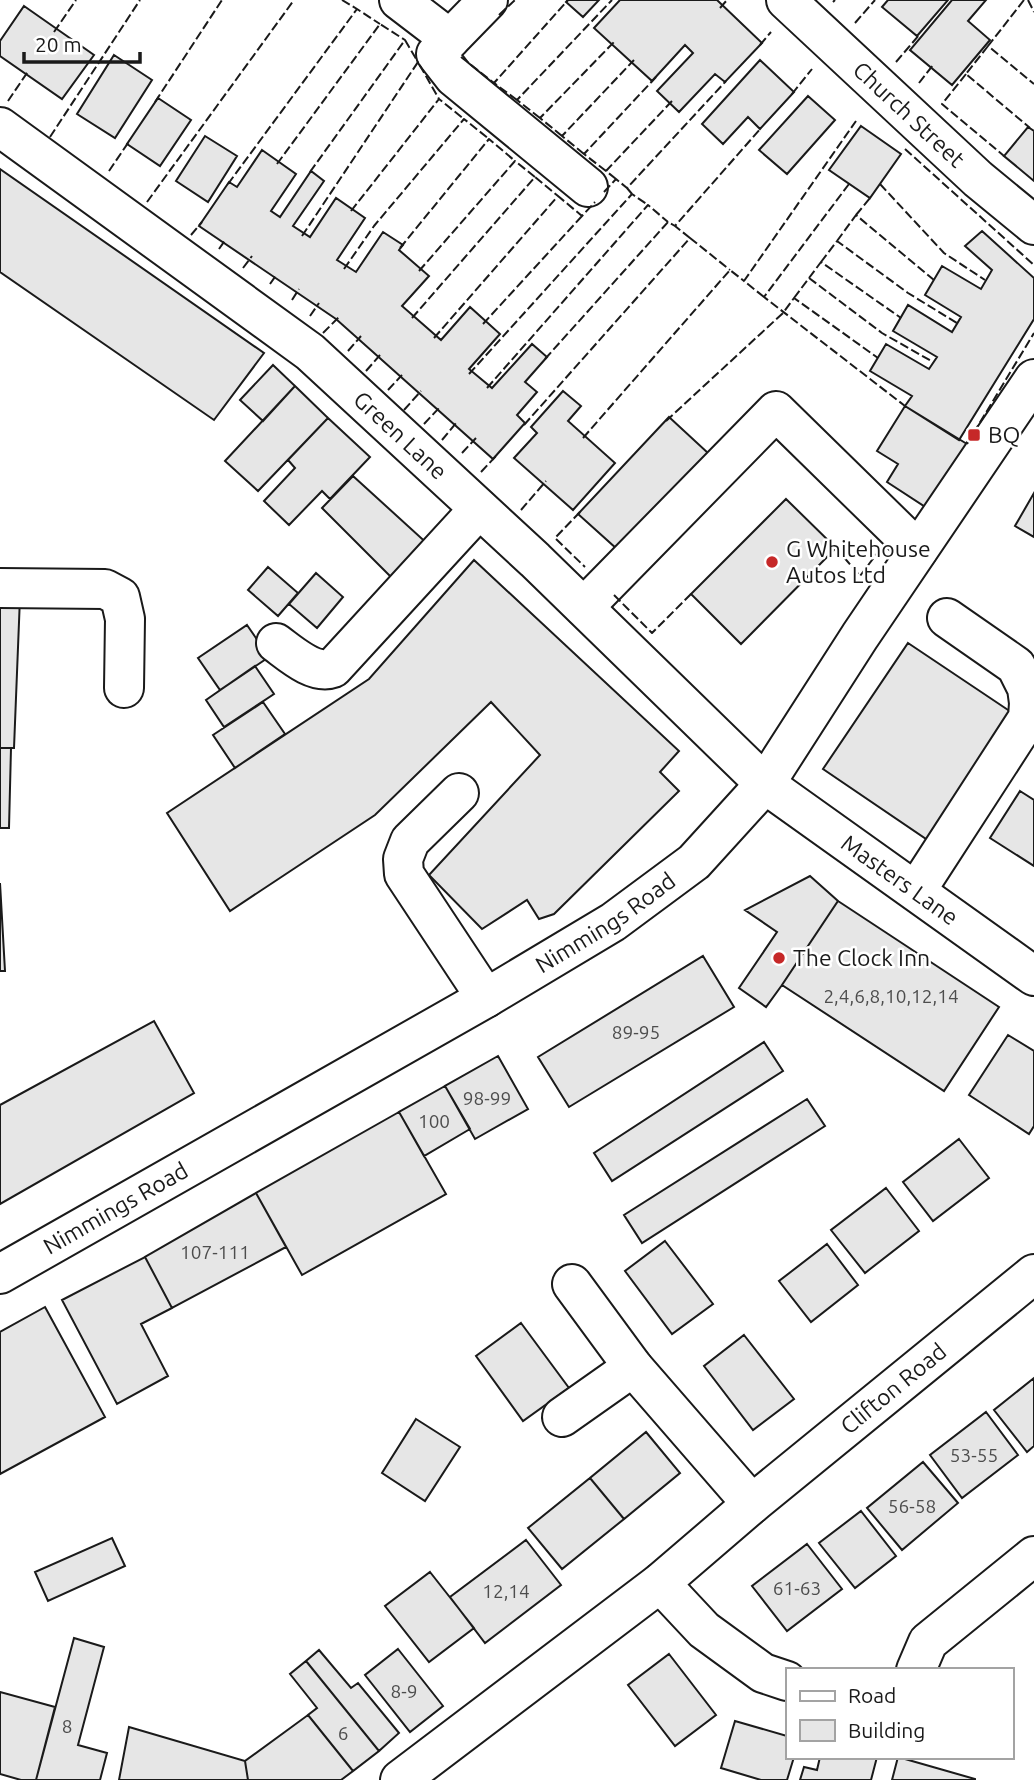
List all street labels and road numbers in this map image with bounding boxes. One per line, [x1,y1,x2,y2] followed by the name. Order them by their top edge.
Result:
[849,56,970,172] street label: Church Street
[349,386,452,484] street label: Green Lane
[837,830,963,930] street label: Masters Lane
[531,867,680,977] street label: Nimmings Road
[39,1157,192,1259] street label: Nimmings Road
[835,1338,951,1439] street label: Clifton Road

